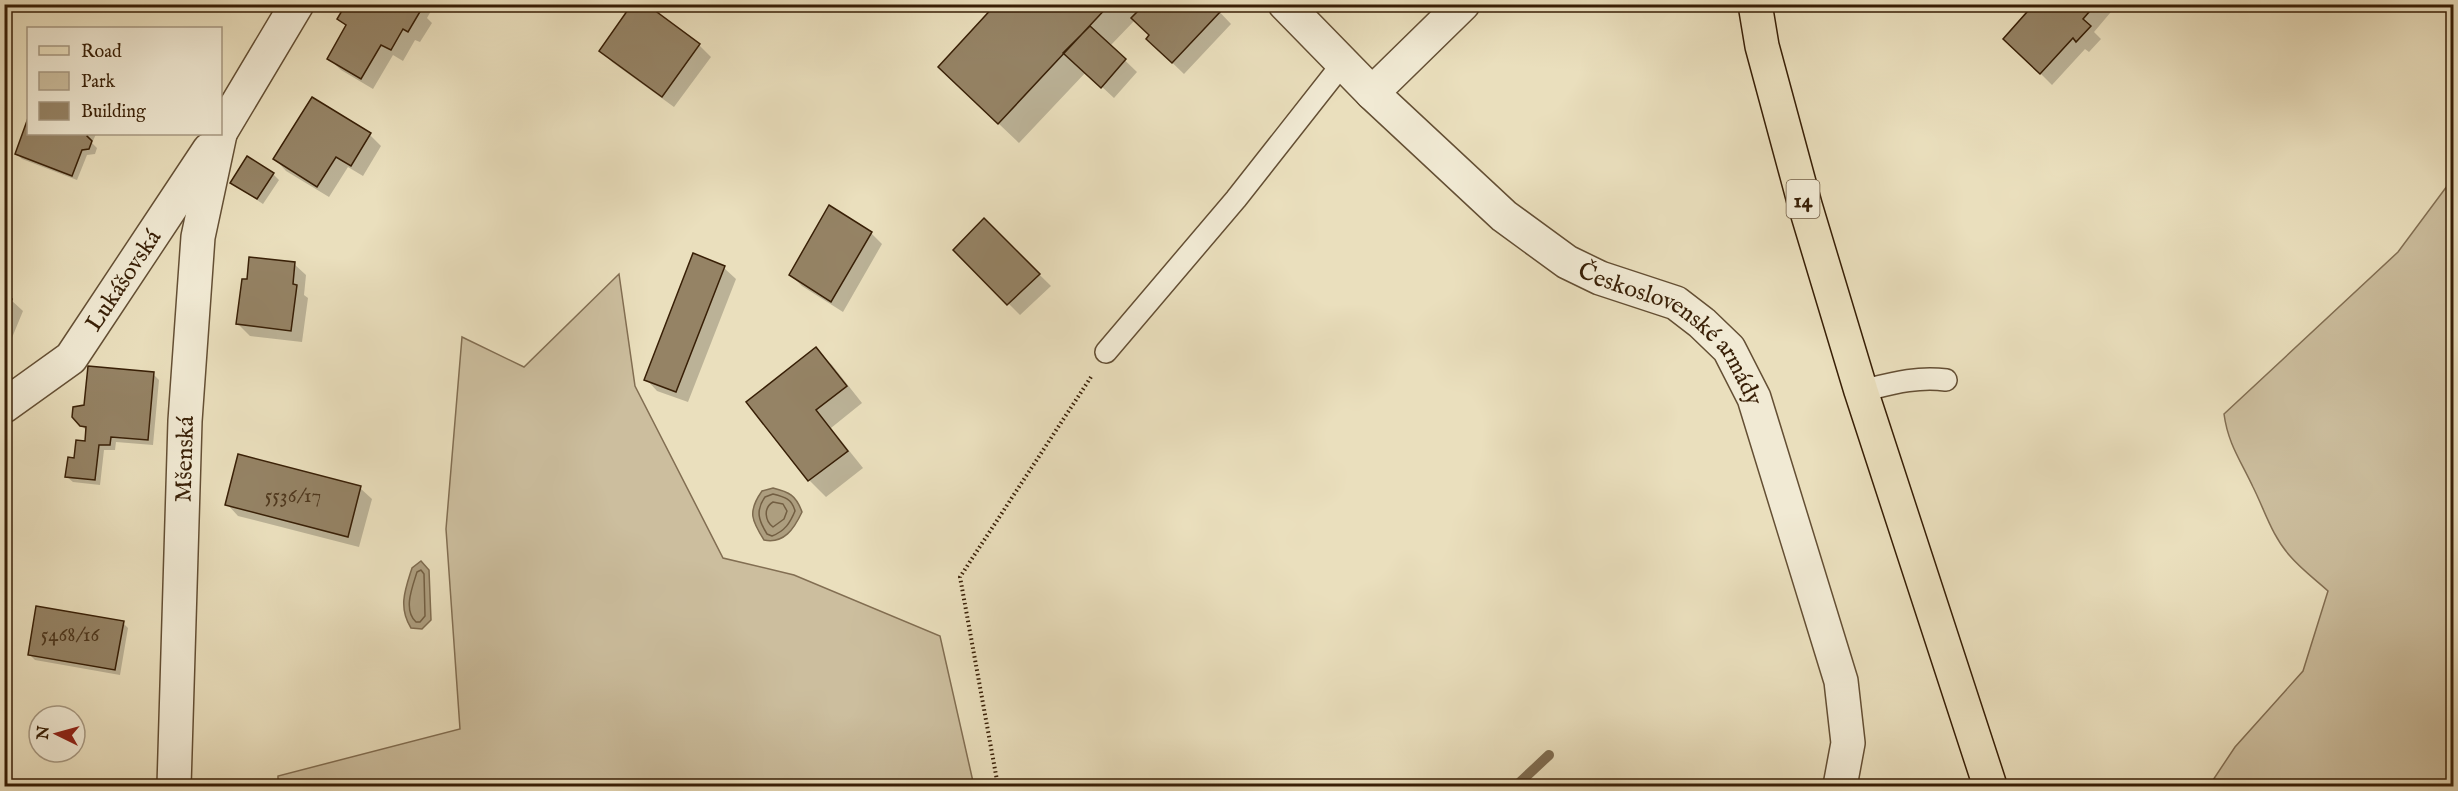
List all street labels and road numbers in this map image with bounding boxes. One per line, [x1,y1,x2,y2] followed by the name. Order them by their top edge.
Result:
[1786,180,1820,218] road number: 14
[79,223,169,338] street label: Lukášovská
[1572,256,1769,409] street label: Československé armády
[169,415,202,503] street label: Mšenská

